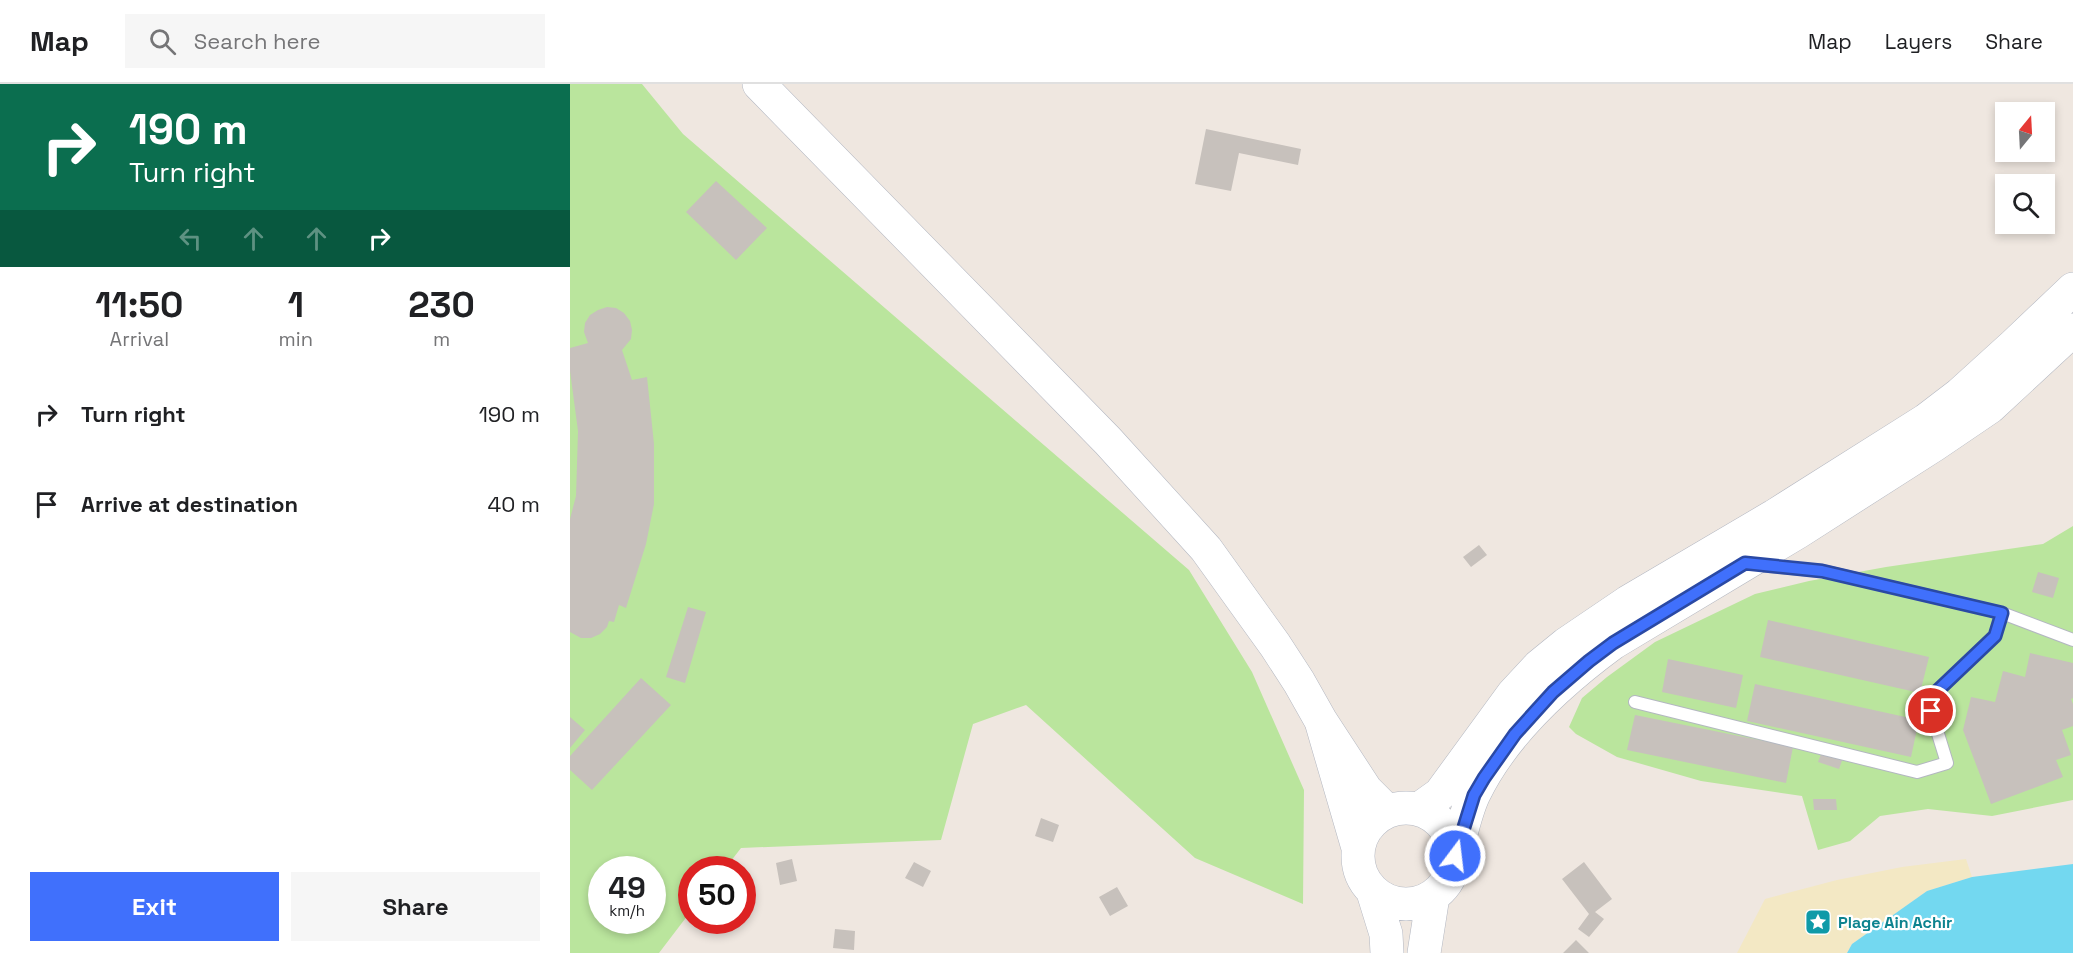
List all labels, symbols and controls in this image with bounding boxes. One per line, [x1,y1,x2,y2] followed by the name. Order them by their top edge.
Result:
[125,14,545,68] search box
[30,23,89,59] text: Map
[146,25,179,58] icon: search
[194,27,321,55] text: Search here
[1808,28,1852,55] text: Map
[1885,28,1952,55] text: Layers
[1985,28,2043,55] text: Share
[1995,102,2055,162] north arrow
[1995,102,2055,234] map controls
[129,103,248,156] text: 190 m
[30,108,108,186] icon: right
[129,155,256,190] text: Turn right
[1995,174,2055,234] button: search
[174,222,207,255] icon: left
[237,222,270,255] icon: ahead
[300,222,333,255] icon: ahead
[363,222,396,255] icon: right
[95,282,183,328] text: 11:50
[288,282,304,328] text: 1
[408,282,475,328] text: 230
[110,326,169,352] text: Arrival
[279,326,313,352] text: min
[433,326,450,352] text: m
[30,398,63,431] icon: right
[81,400,186,428] text: Turn right
[479,400,540,428] text: 190 m
[30,488,63,521] icon: arrive
[81,490,298,518] text: Arrive at destination
[488,490,540,518] text: 40 m
[1905,685,1956,736] pin
[1914,694,1947,727] icon: arrive
[1423,824,1487,888] position arrow
[678,856,756,934] speed limit sign: 50
[608,868,646,907] text: 49
[30,872,279,941] button: Exit
[291,872,540,941] button: Share
[609,901,645,920] text: km/h
[1803,907,1833,937] place icon: Plage Ain Achir
[1838,912,1952,933] place label: Plage Ain Achir

